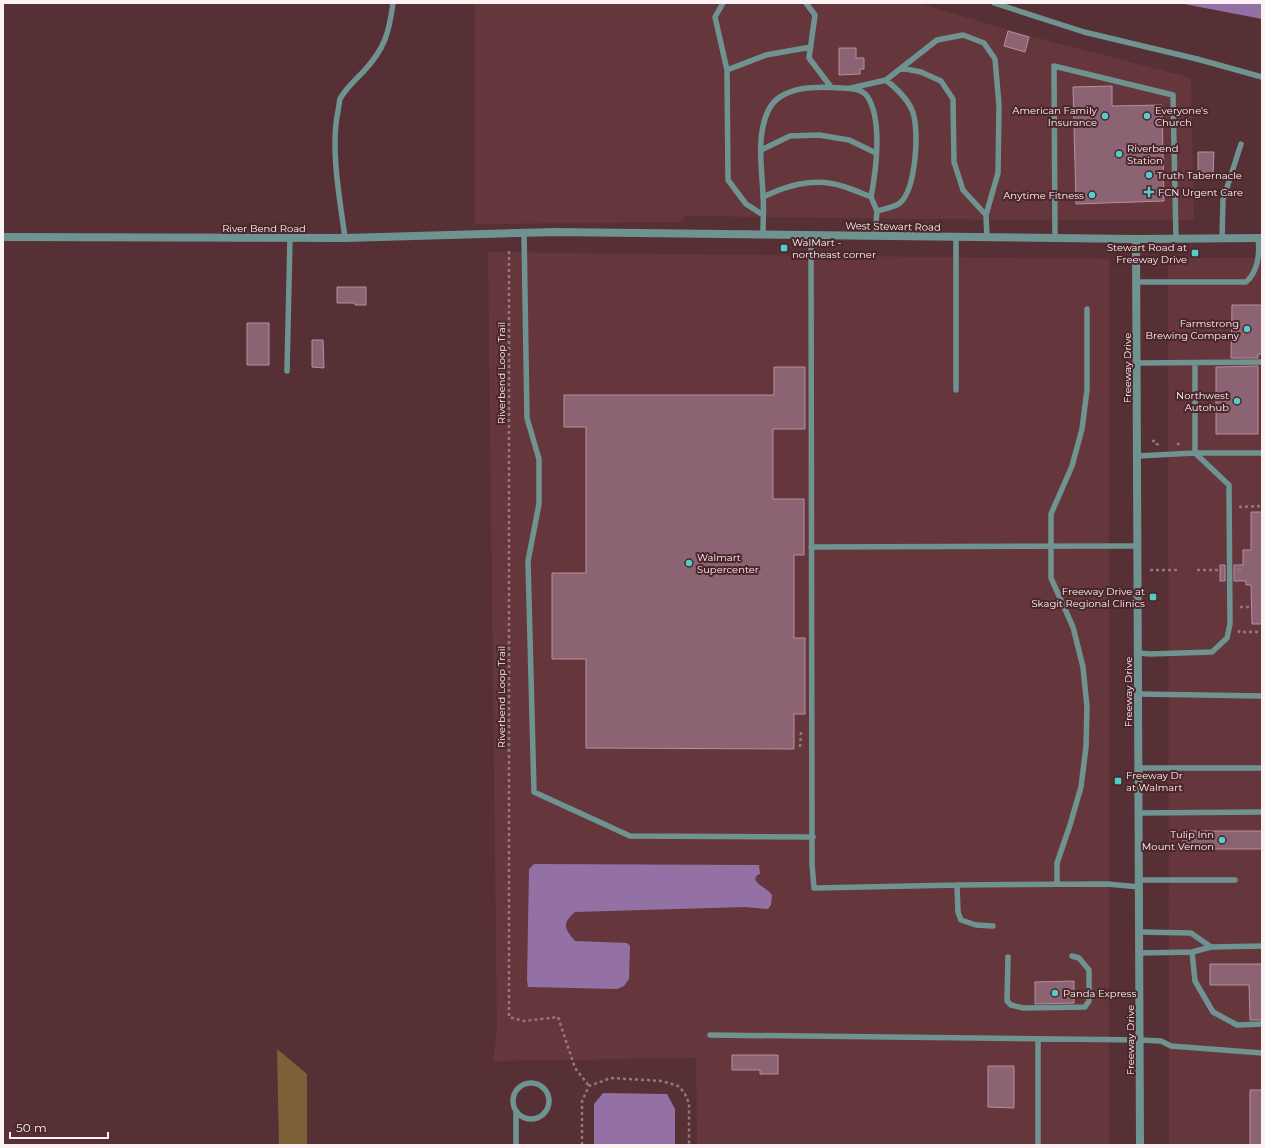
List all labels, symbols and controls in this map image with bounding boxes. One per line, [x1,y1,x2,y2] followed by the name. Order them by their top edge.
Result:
[1012,104,1098,129] place label: American Family Insurance
[1155,104,1208,129] place label: Everyone's Church
[1100,111,1110,121] marker: American Family Insurance
[1142,111,1152,121] marker: Everyone's Church
[1127,142,1179,167] place label: Riverbend Station
[1114,149,1124,159] marker: Riverbend Station
[1157,169,1242,182] place label: Truth Tabernacle
[1144,170,1154,180] marker: Truth Tabernacle
[1143,186,1155,198] marker: FCN Urgent Care
[1158,186,1243,199] place label: FCN Urgent Care
[1003,189,1084,202] place label: Anytime Fitness
[1087,190,1097,200] marker: Anytime Fitness
[845,219,941,234] street label: West Stewart Road
[222,222,306,235] street label: River Bend Road
[792,236,876,261] place label: WalMart - northeast corner
[1107,241,1187,266] place label: Stewart Road at Freeway Drive
[779,243,789,253] marker: WalMart - northeast corner
[1190,248,1200,258] marker: Stewart Road at Freeway Drive
[1146,317,1240,342] place label: Farmstrong Brewing Company
[495,322,508,424] street label: Riverbend Loop Trail
[1242,324,1252,334] marker: Farmstrong Brewing Company
[1121,333,1134,403] street label: Freeway Drive
[1176,389,1229,414] place label: Northwest Autohub
[1232,396,1242,406] marker: Northwest Autohub
[697,551,759,576] place label: Walmart Supercenter
[684,558,694,568] marker: Walmart Supercenter
[1031,585,1145,610] place label: Freeway Drive at Skagit Regional Clinics
[1148,592,1158,602] marker: Freeway Drive at Skagit Regional Clinics
[495,646,508,748] street label: Riverbend Loop Trail
[1122,657,1135,727] street label: Freeway Drive
[1126,769,1183,794] place label: Freeway Dr at Walmart
[1113,776,1123,786] marker: Freeway Dr at Walmart
[1142,828,1214,853] place label: Tulip Inn Mount Vernon
[1217,835,1227,845] marker: Tulip Inn Mount Vernon
[1063,987,1136,1000] place label: Panda Express
[1050,988,1060,998] marker: Panda Express
[1124,1005,1137,1075] street label: Freeway Drive
[10,1114,108,1140] scale bar
[16,1120,47,1135] text: 50 m

